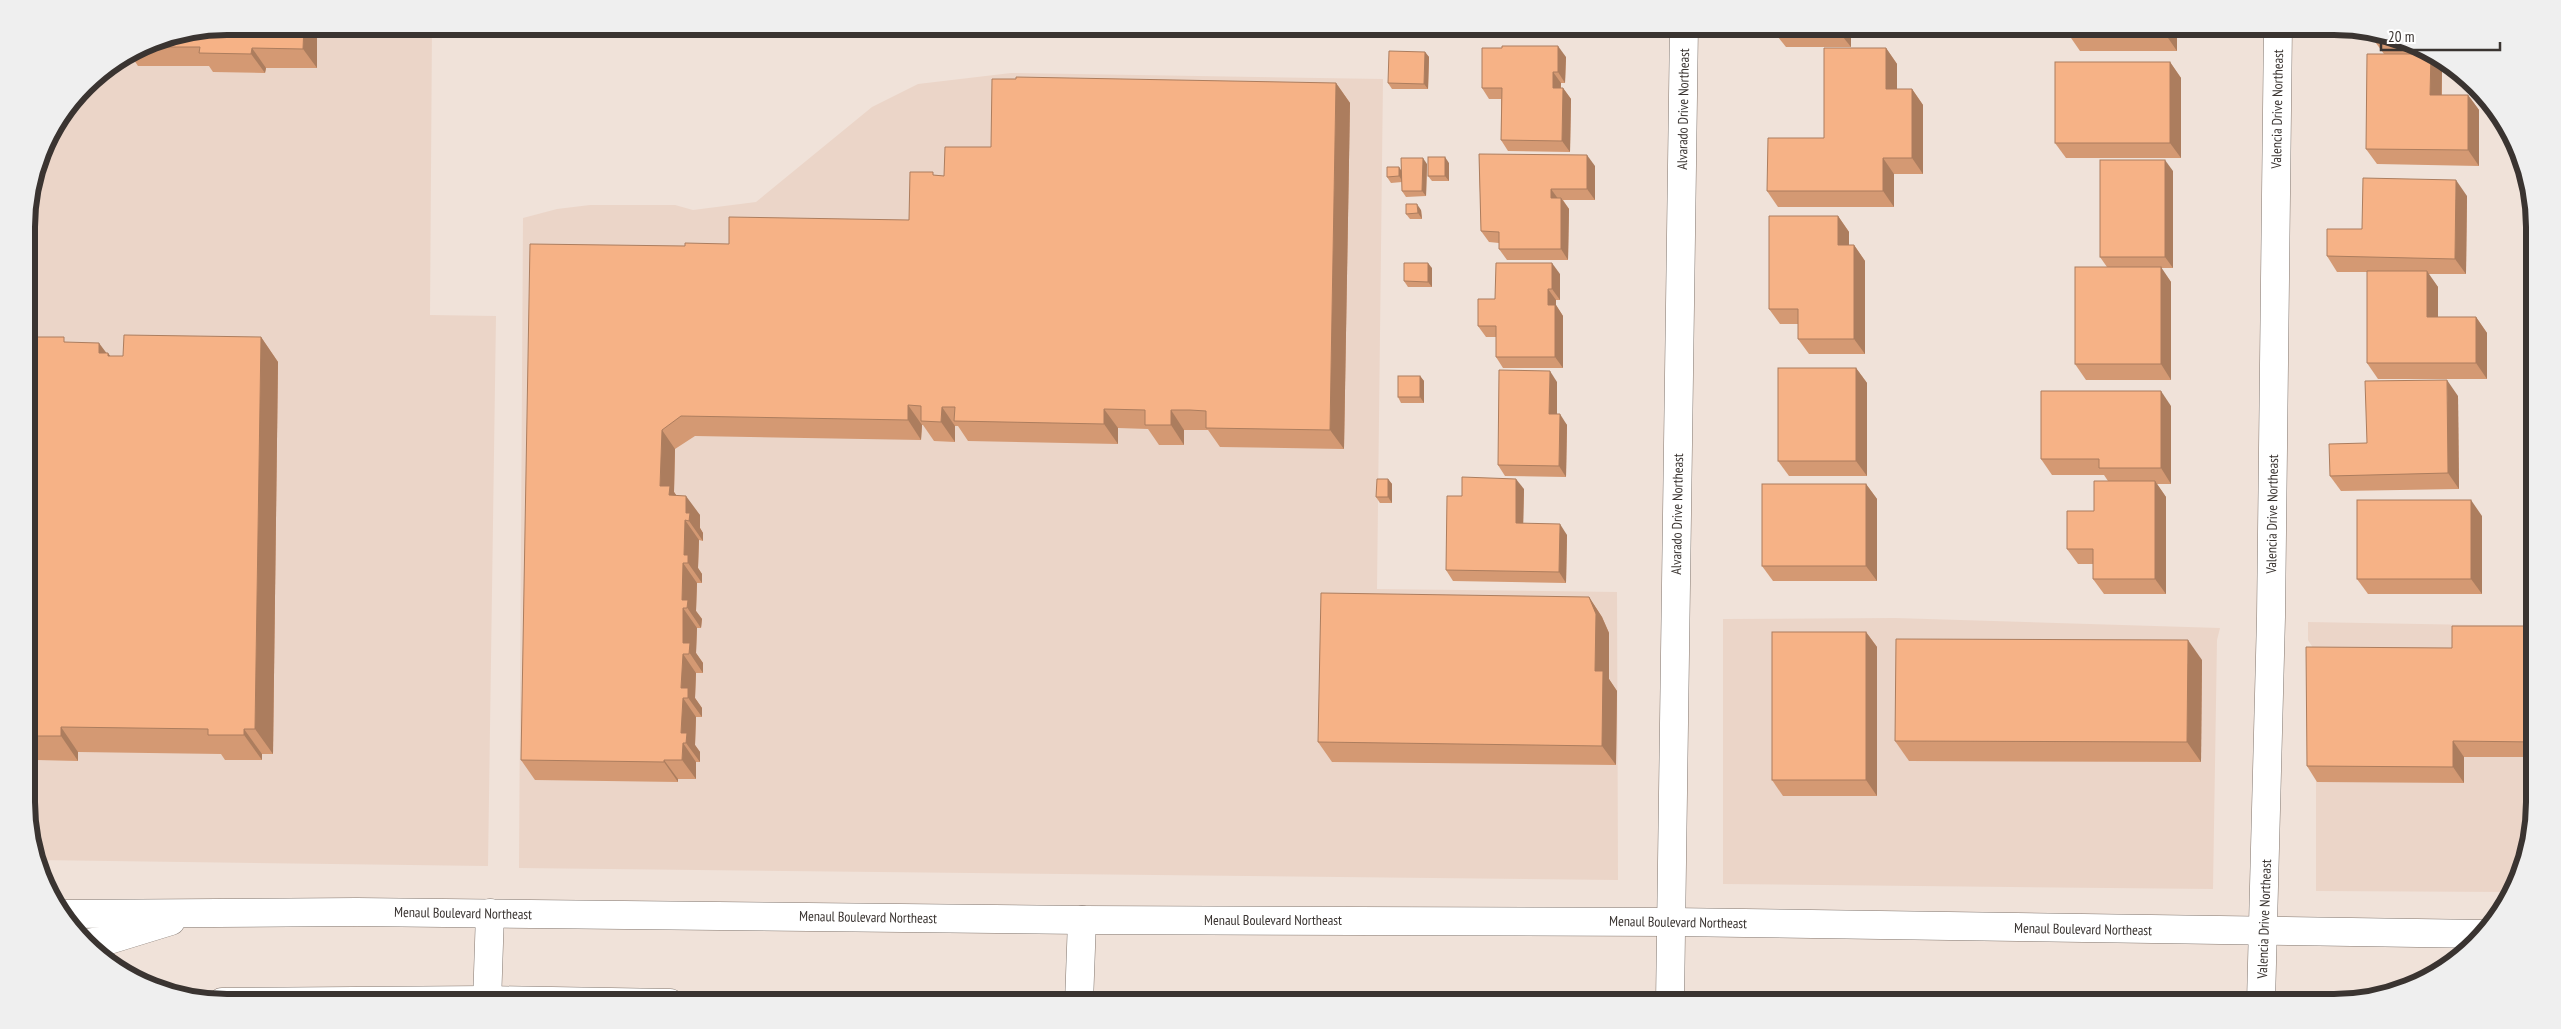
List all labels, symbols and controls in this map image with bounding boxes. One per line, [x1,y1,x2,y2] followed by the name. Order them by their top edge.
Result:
[2381,20,2500,52] scale bar
[2388,27,2414,46] text: 20 m
[1673,48,1693,170] street label: Alvarado Drive Northeast
[2267,49,2287,170] street label: Valencia Drive Northeast
[1667,453,1687,575] street label: Alvarado Drive Northeast
[2262,454,2282,575] street label: Valencia Drive Northeast
[2253,859,2275,980] street label: Valencia Drive Northeast
[394,903,532,923] street label: Menaul Boulevard Northeast
[799,907,937,927] street label: Menaul Boulevard Northeast
[1204,911,1342,929] street label: Menaul Boulevard Northeast
[1609,912,1747,932] street label: Menaul Boulevard Northeast
[2014,919,2152,939] street label: Menaul Boulevard Northeast

